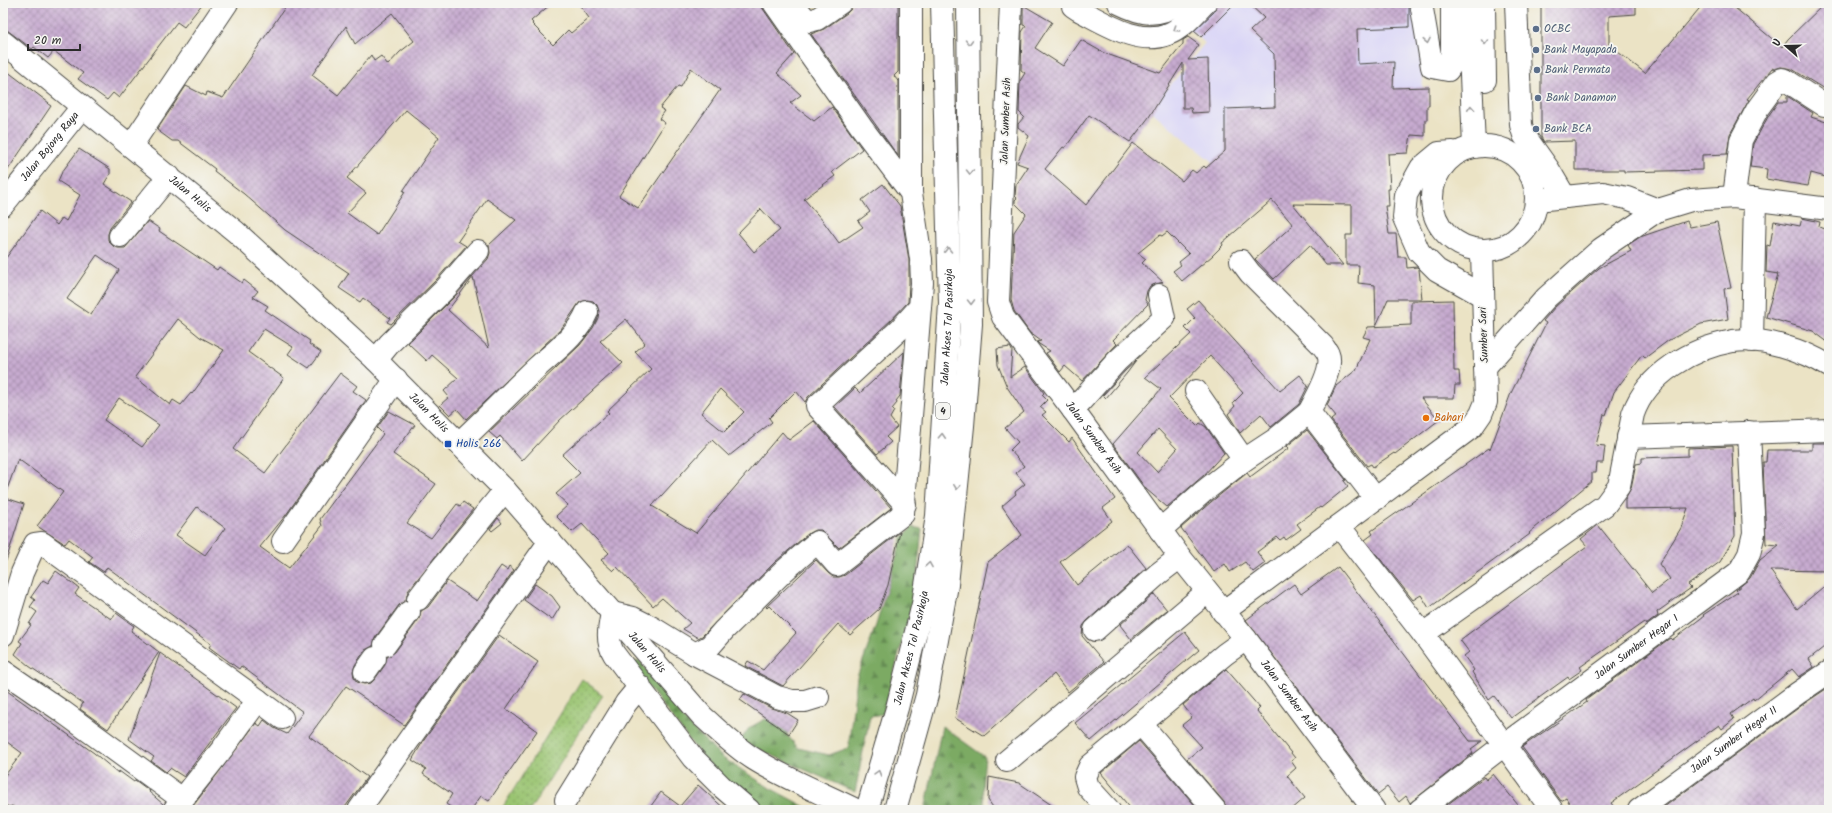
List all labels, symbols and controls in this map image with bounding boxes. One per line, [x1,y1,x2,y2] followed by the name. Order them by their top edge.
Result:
[1544,20,1571,38] place label: OCBC
[1173,24,1180,32] one-way arrow
[1531,24,1541,34] marker: OCBC
[28,26,80,52] scale bar
[1766,26,1806,66] north arrow
[34,31,62,50] text: 20 m
[1768,36,1787,49] text: U
[1422,38,1430,45] one-way arrow
[965,39,973,45] one-way arrow
[1481,39,1489,45] one-way arrow
[1544,41,1617,59] place label: Bank Mayapada
[1531,45,1541,55] marker: Bank Mayapada
[1545,61,1611,79] place label: Bank Permata
[1532,65,1542,75] marker: Bank Permata
[995,77,1017,165] street label: Jalan Sumber Asih
[1546,89,1617,107] place label: Bank Danamon
[1533,93,1543,103] marker: Bank Danamon
[1467,105,1476,111] one-way arrow
[16,108,84,186] street label: Jalan Bojong Raya
[1544,120,1592,138] place label: Bank BCA
[1531,124,1541,134] marker: Bank BCA
[966,169,974,175] one-way arrow
[164,171,215,218] street label: Jalan Holis
[944,247,953,253] one-way arrow
[936,268,959,386] street label: Jalan Akses Tol Pasirkoja
[967,299,975,305] one-way arrow
[1474,306,1494,363] street label: Sumber Sari
[404,389,453,438] street label: Jalan Holis
[1060,397,1126,478] street label: Jalan Sumber Asih
[936,403,950,419] road number: 4
[1434,409,1464,427] place label: Bahari
[1421,413,1431,423] marker: Bahari
[937,433,946,439] one-way arrow
[456,435,501,453] place label: Holis 266
[443,439,453,449] marker: Holis 266
[953,484,962,490] one-way arrow
[924,562,933,568] one-way arrow
[889,590,934,707] street label: Jalan Akses Tol Pasirkoja
[1591,610,1683,685] street label: Jalan Sumber Hegar I
[623,627,670,678] street label: Jalan Holis
[1255,656,1322,737] street label: Jalan Sumber Asih
[1686,702,1782,778] street label: Jalan Sumber Hegar II
[873,769,882,776] one-way arrow

